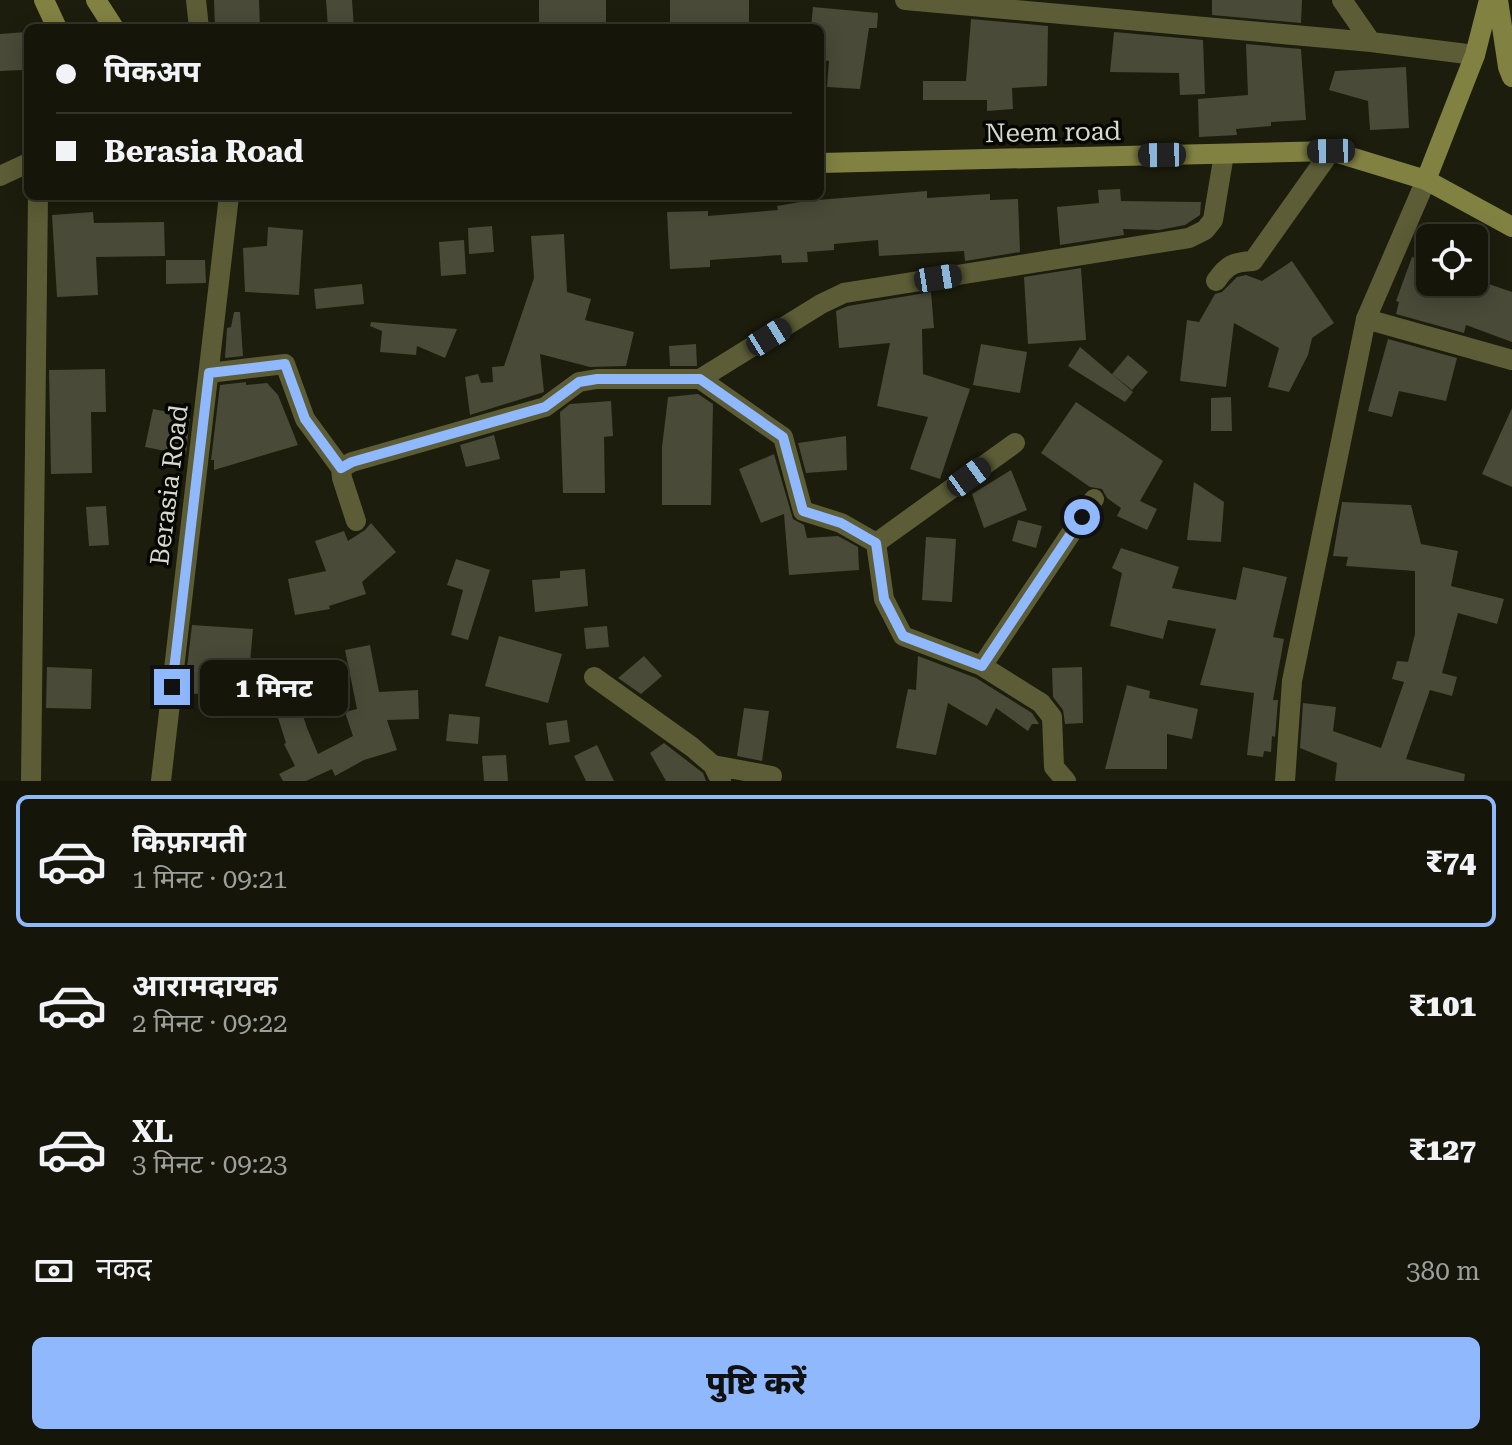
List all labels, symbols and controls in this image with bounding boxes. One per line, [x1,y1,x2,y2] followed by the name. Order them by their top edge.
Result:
[104,54,200,89] text: पिकअप
[985,116,1122,148] street label: Neem road
[104,134,304,169] text: Berasia Road
[1307,139,1355,163] car
[1138,143,1186,167] car
[1416,224,1488,296] map controls
[1416,224,1488,296] button: locate
[912,262,964,294] car
[742,314,796,360] car
[144,403,194,567] street label: Berasia Road
[943,453,995,501] car
[1064,499,1100,535] route start
[200,659,348,715] callout: 1 मिनट
[154,669,190,705] route end
[235,673,313,703] text: 1 मिनट
[132,824,246,859] text: किफ़ायती
[36,825,108,897] icon: car
[1426,844,1476,879] text: ₹74
[132,864,288,894] text: 1 मिनट · 09:21
[132,968,278,1003] text: आरामदायक
[36,969,108,1041] icon: car
[1409,988,1476,1023] text: ₹101
[132,1008,288,1038] text: 2 मिनट · 09:22
[36,1113,108,1185] icon: car
[132,1114,173,1149] text: XL
[1409,1132,1476,1167] text: ₹127
[132,1149,288,1179] text: 3 मिनट · 09:23
[32,1249,76,1293] icon: cash
[96,1251,152,1286] text: नकद
[1406,1256,1480,1286] text: 380 m
[32,1337,1480,1429] button: पुष्टि करें

